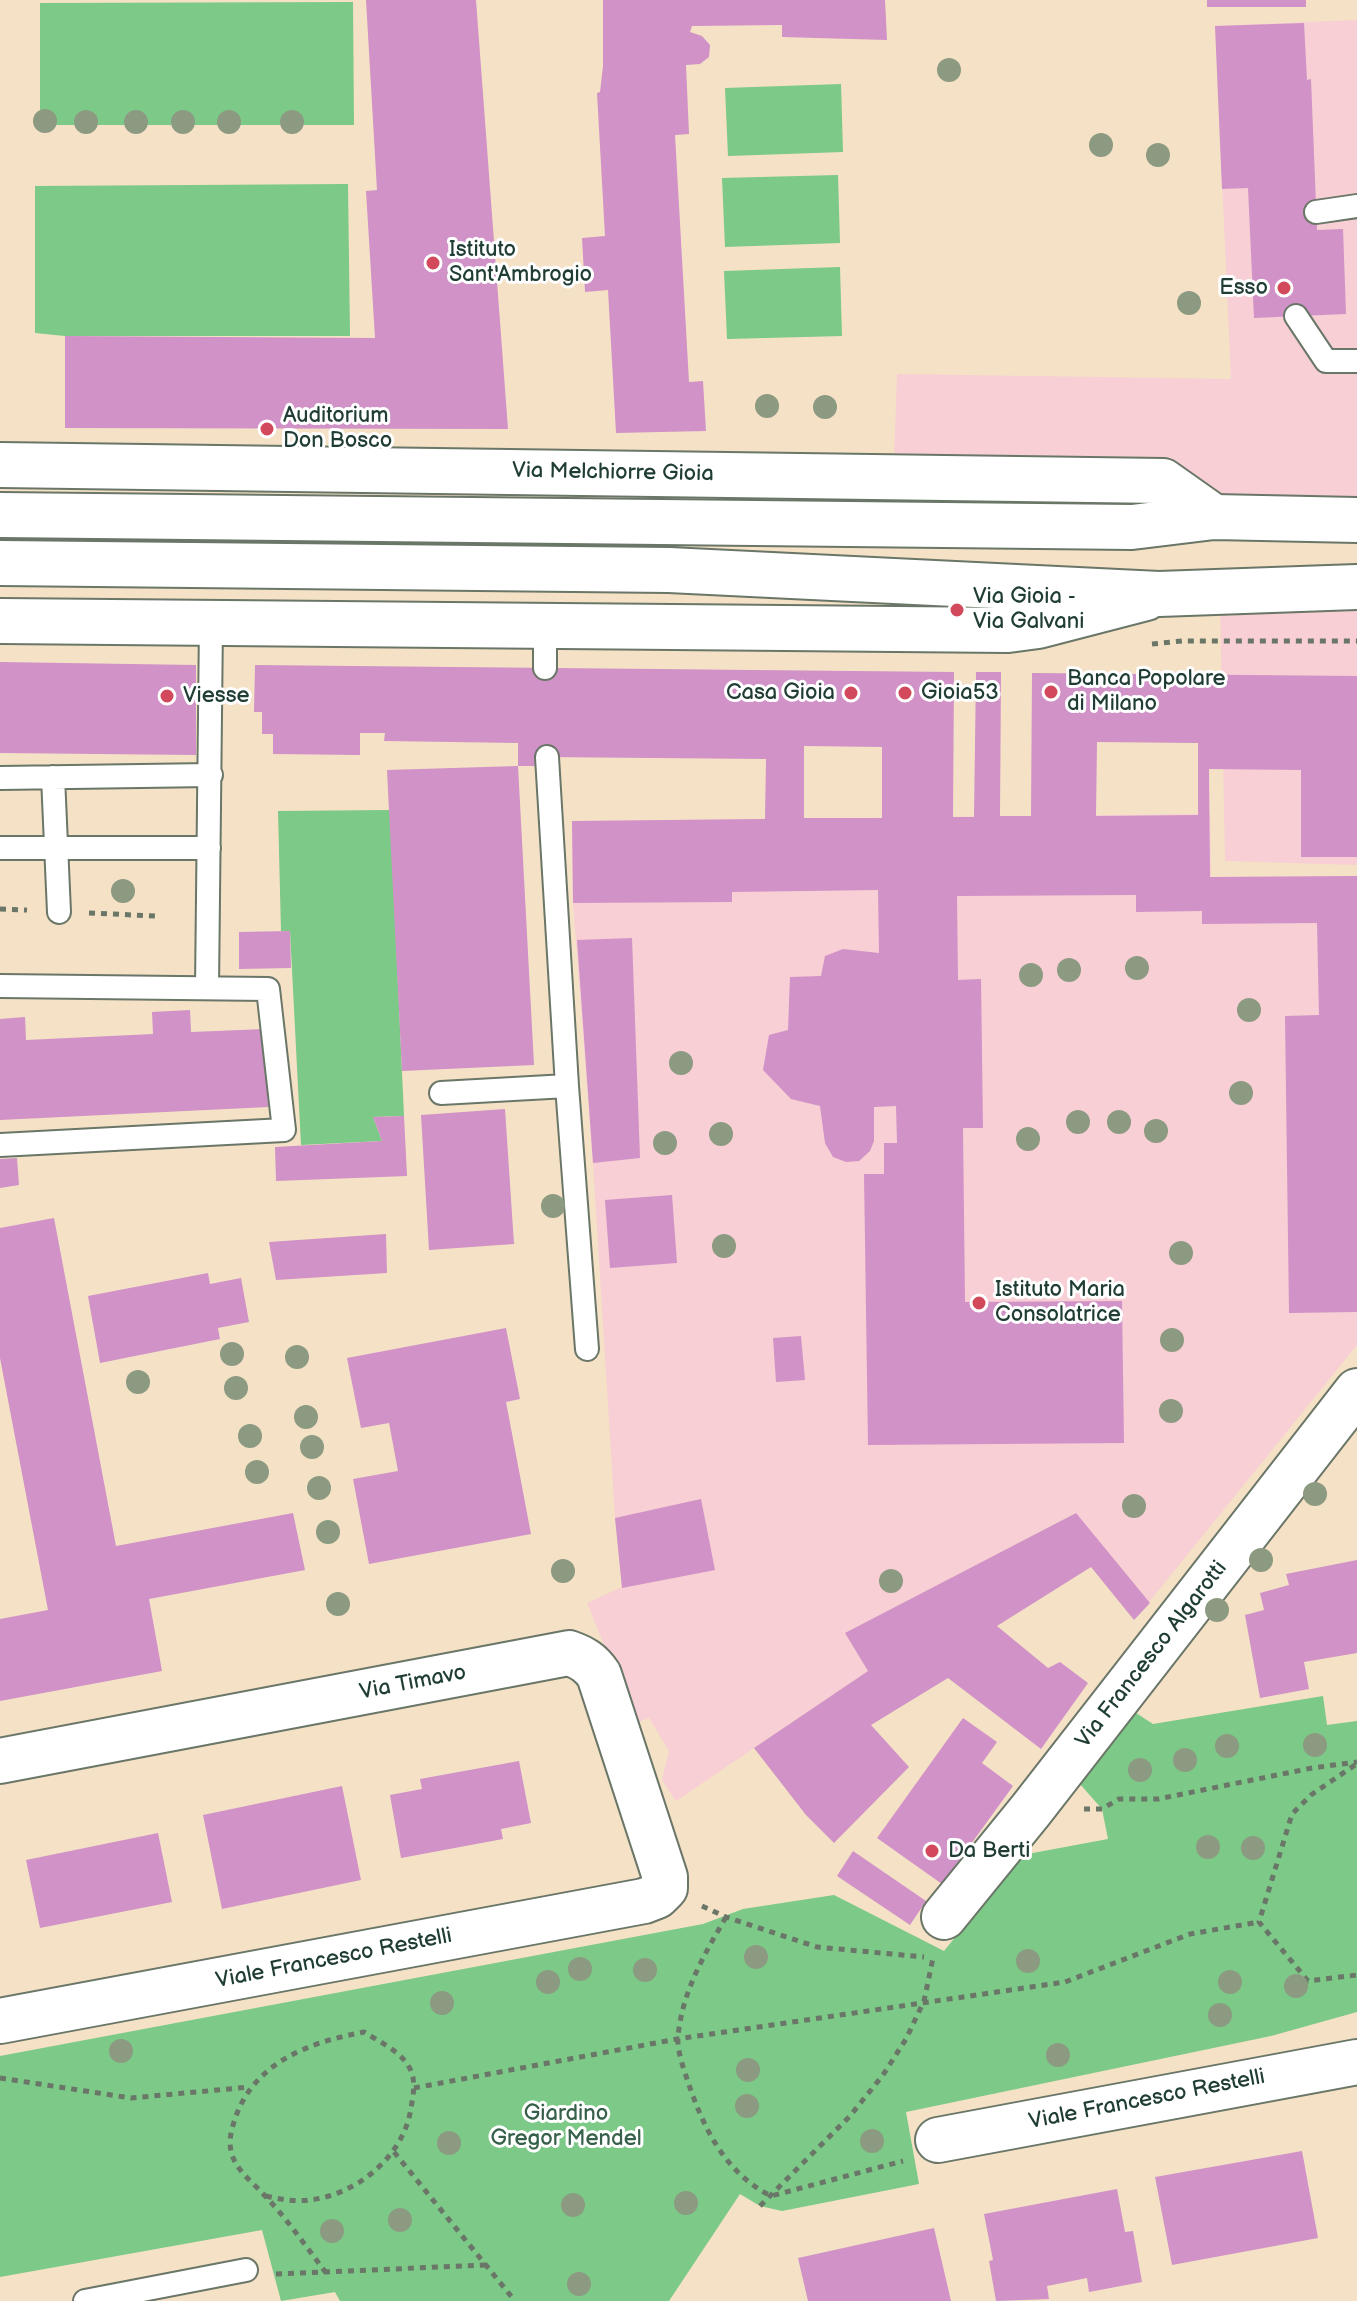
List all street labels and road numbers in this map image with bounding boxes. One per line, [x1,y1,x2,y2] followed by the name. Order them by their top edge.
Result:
[512,458,714,488] street label: Via Melchiorre Gioia
[1071,1556,1233,1754] street label: Via Francesco Algarotti
[357,1660,469,1706] street label: Via Timavo
[214,1923,454,1995] street label: Viale Francesco Restelli
[1027,2064,1267,2136] street label: Viale Francesco Restelli

